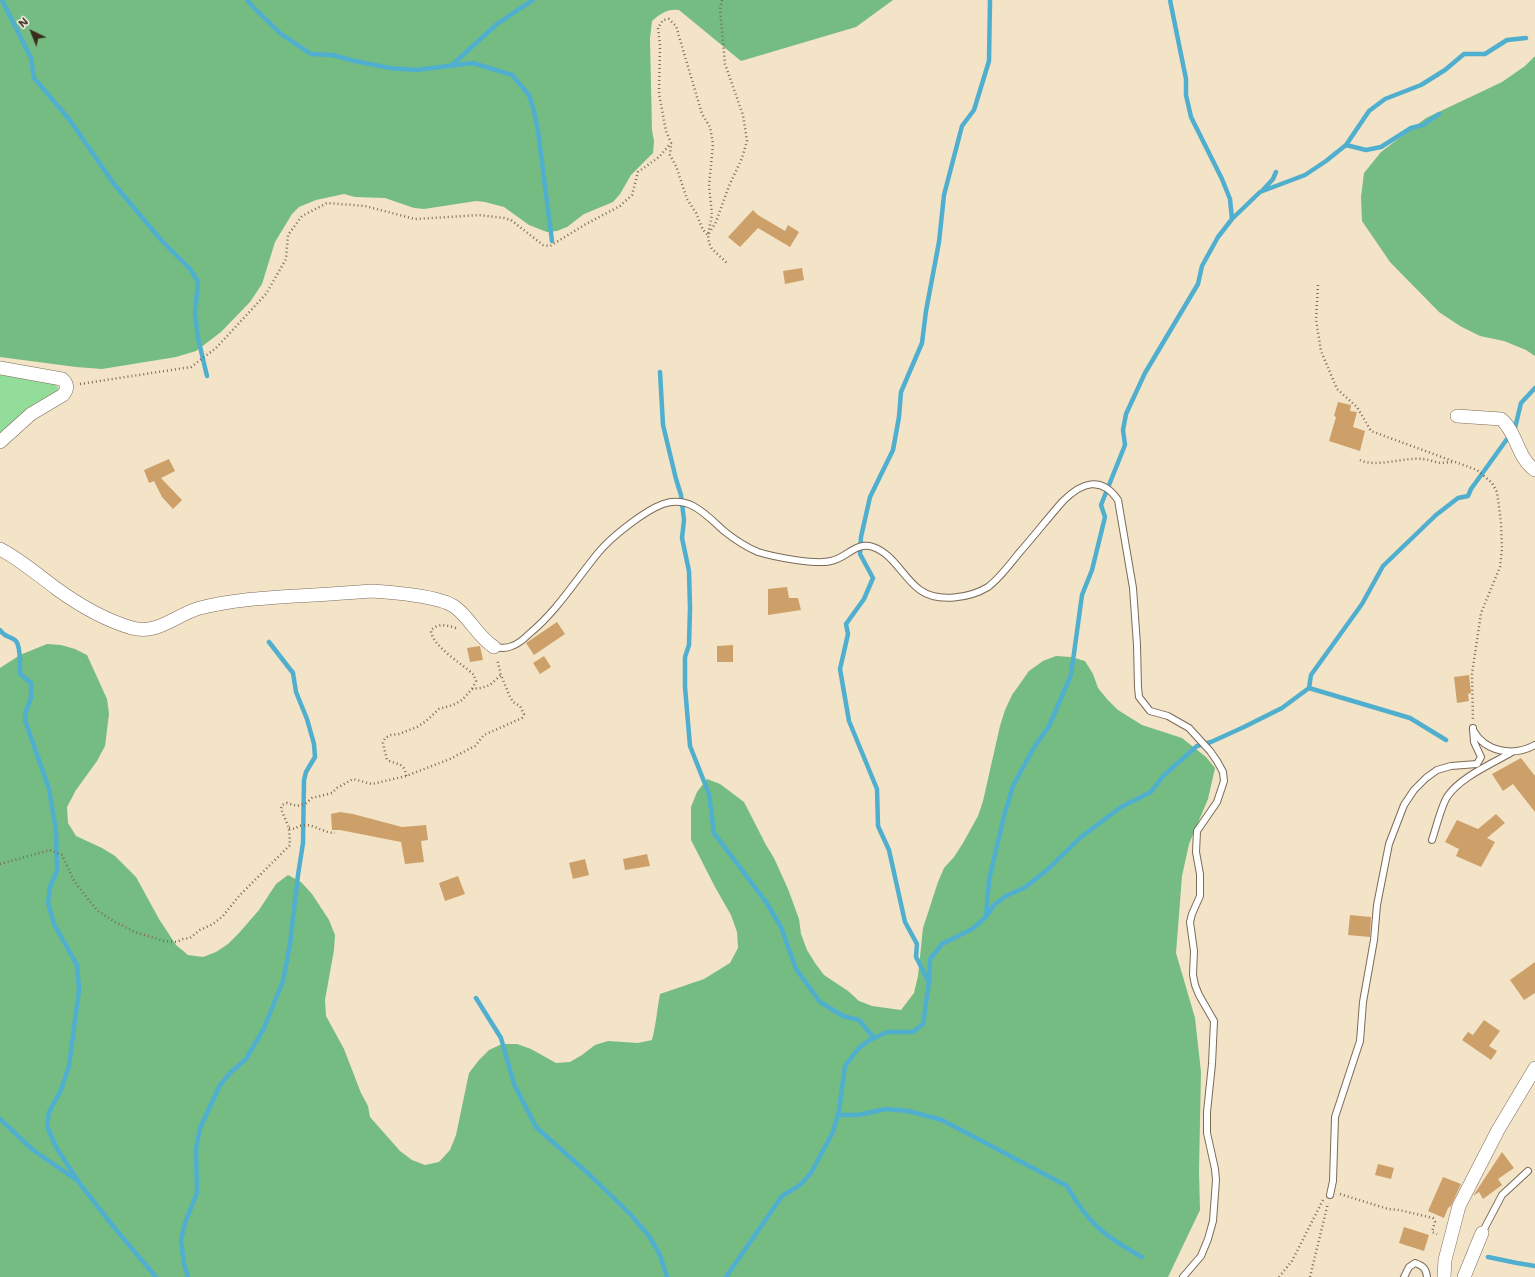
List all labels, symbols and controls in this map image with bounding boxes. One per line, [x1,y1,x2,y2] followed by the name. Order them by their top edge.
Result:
[12,12,52,52] north arrow
[15,14,32,31] text: N

